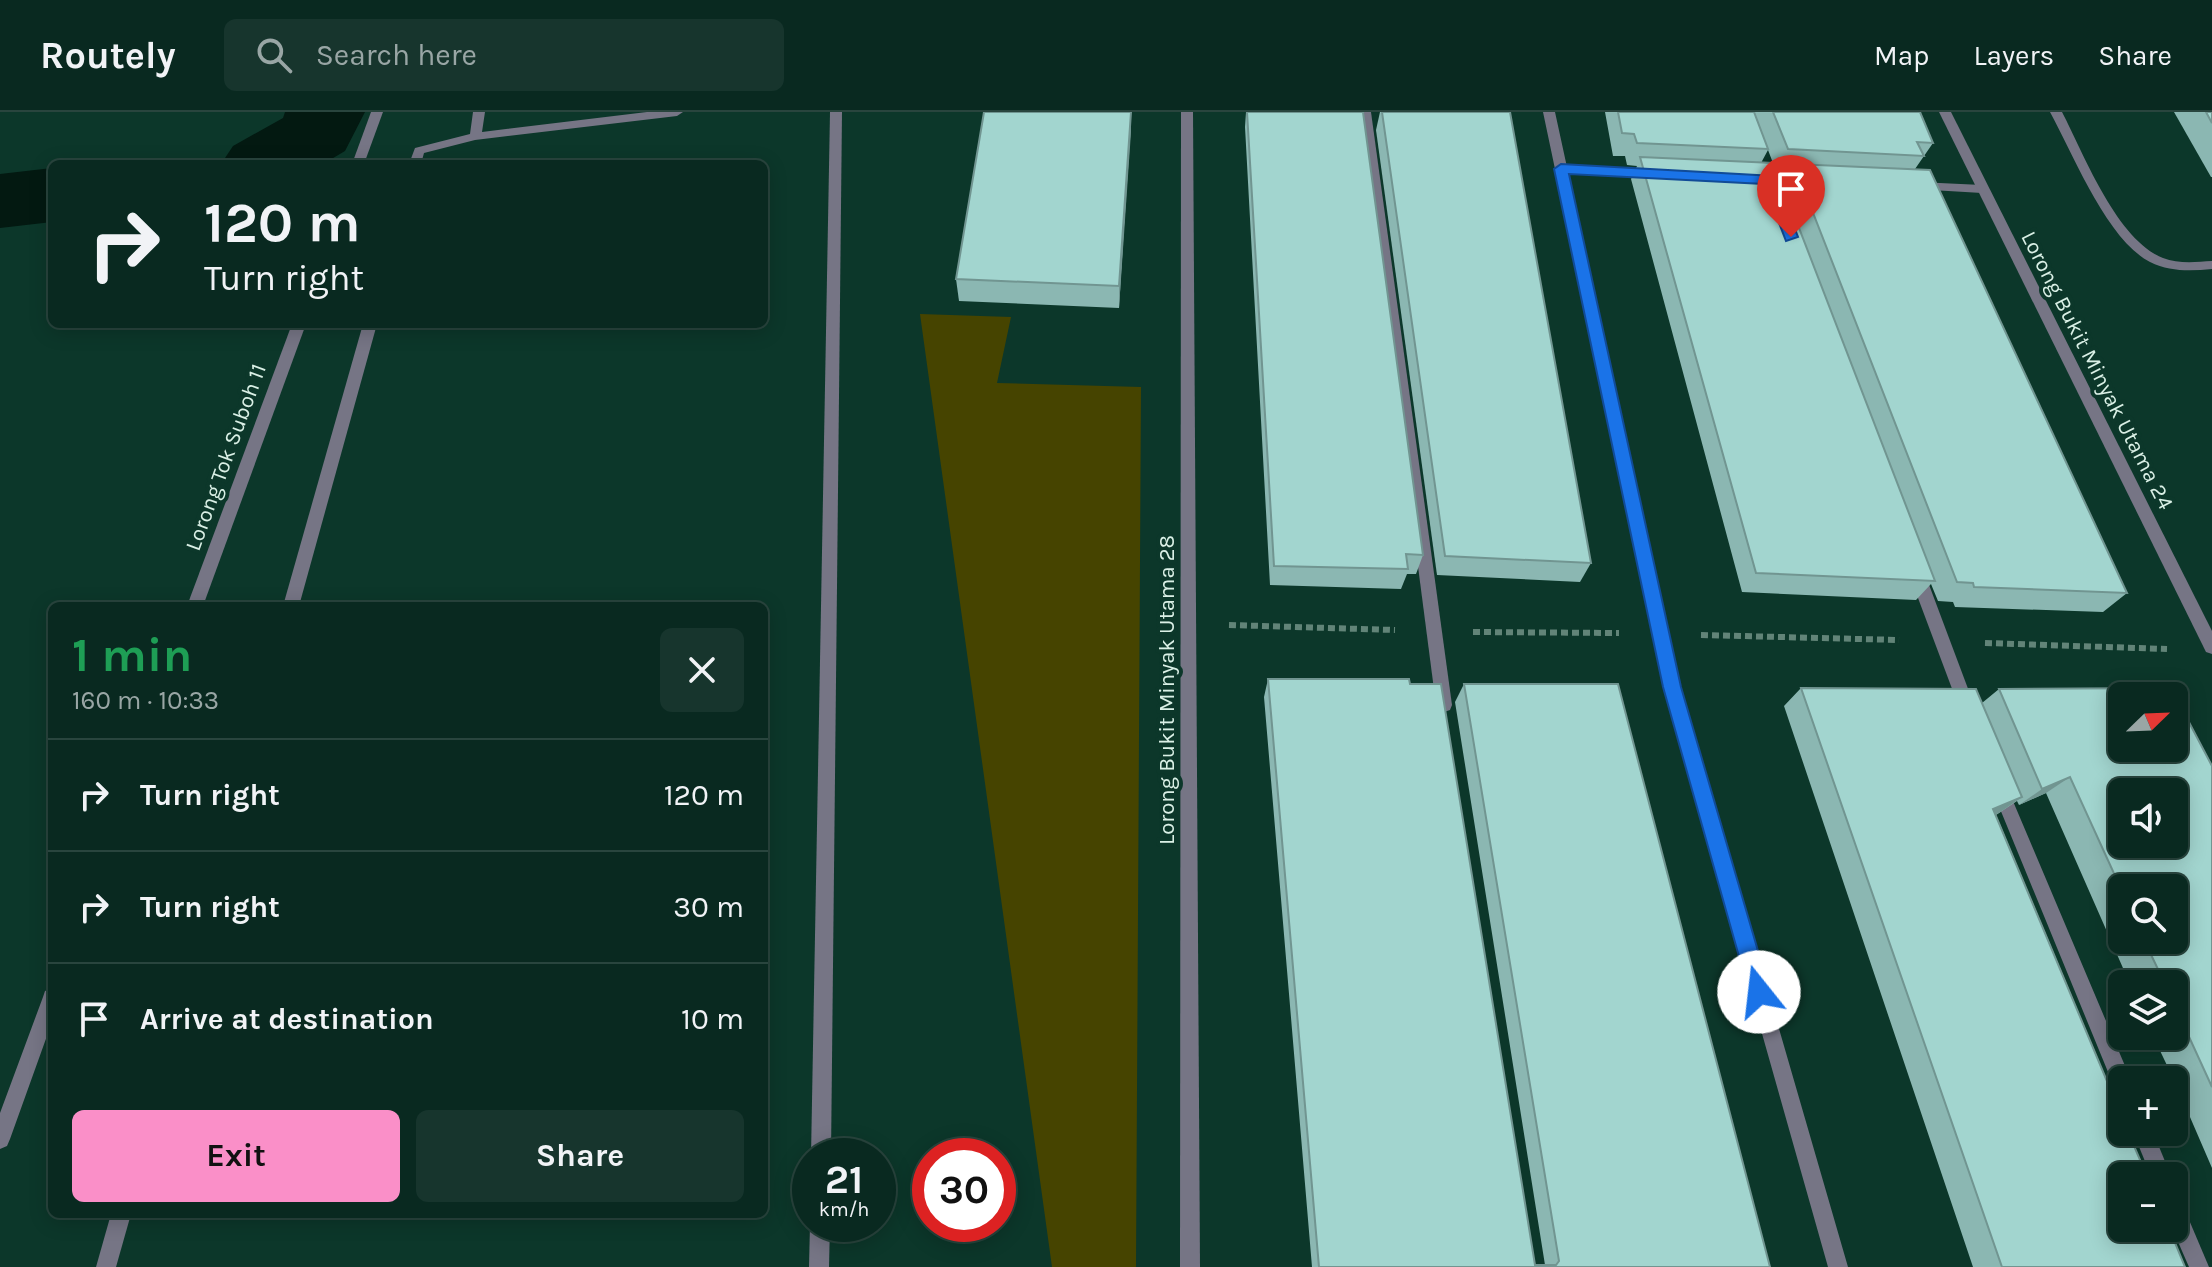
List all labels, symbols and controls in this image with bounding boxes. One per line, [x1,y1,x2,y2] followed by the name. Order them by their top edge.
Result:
[224,19,784,91] search box
[40,33,176,78] text: Routely
[252,33,296,77] icon: search
[316,37,477,73] text: Search here
[1874,39,1929,72] text: Map
[1973,39,2054,72] text: Layers
[2098,39,2172,72] text: Share
[1757,155,1825,237] pin
[1769,167,1813,211] icon: arrive
[204,190,361,255] text: 120 m
[72,192,176,296] icon: right
[2015,227,2179,514] street label: Lorong Bukit Minyak Utama 24
[204,257,364,299] text: Turn right
[180,360,272,554] street label: Lorong Tok Suboh 11
[1154,535,1180,845] street label: Lorong Bukit Minyak Utama 28
[72,627,192,683] text: 1 min
[660,628,744,712] button: close
[2108,682,2188,762] north arrow
[2108,682,2188,1242] map controls
[72,685,219,716] text: 160 m · 10:33
[72,773,116,817] icon: right
[140,777,280,813] text: Turn right
[664,777,744,813] text: 120 m
[2108,778,2188,858] button: sound
[2108,874,2188,954] button: search
[72,885,116,929] icon: right
[140,889,280,925] text: Turn right
[673,889,744,925] text: 30 m
[1717,950,1801,1034] position arrow
[2108,970,2188,1050] button: layers
[72,997,116,1041] icon: arrive
[140,1001,434,1037] text: Arrive at destination
[681,1001,744,1037] text: 10 m
[2108,1066,2188,1146] button: +
[72,1110,400,1202] button: Exit
[416,1110,744,1202] button: Share
[912,1138,1016,1242] speed limit sign: 30
[825,1156,863,1203] text: 21
[2108,1162,2188,1242] button: −
[819,1198,869,1221] text: km/h

